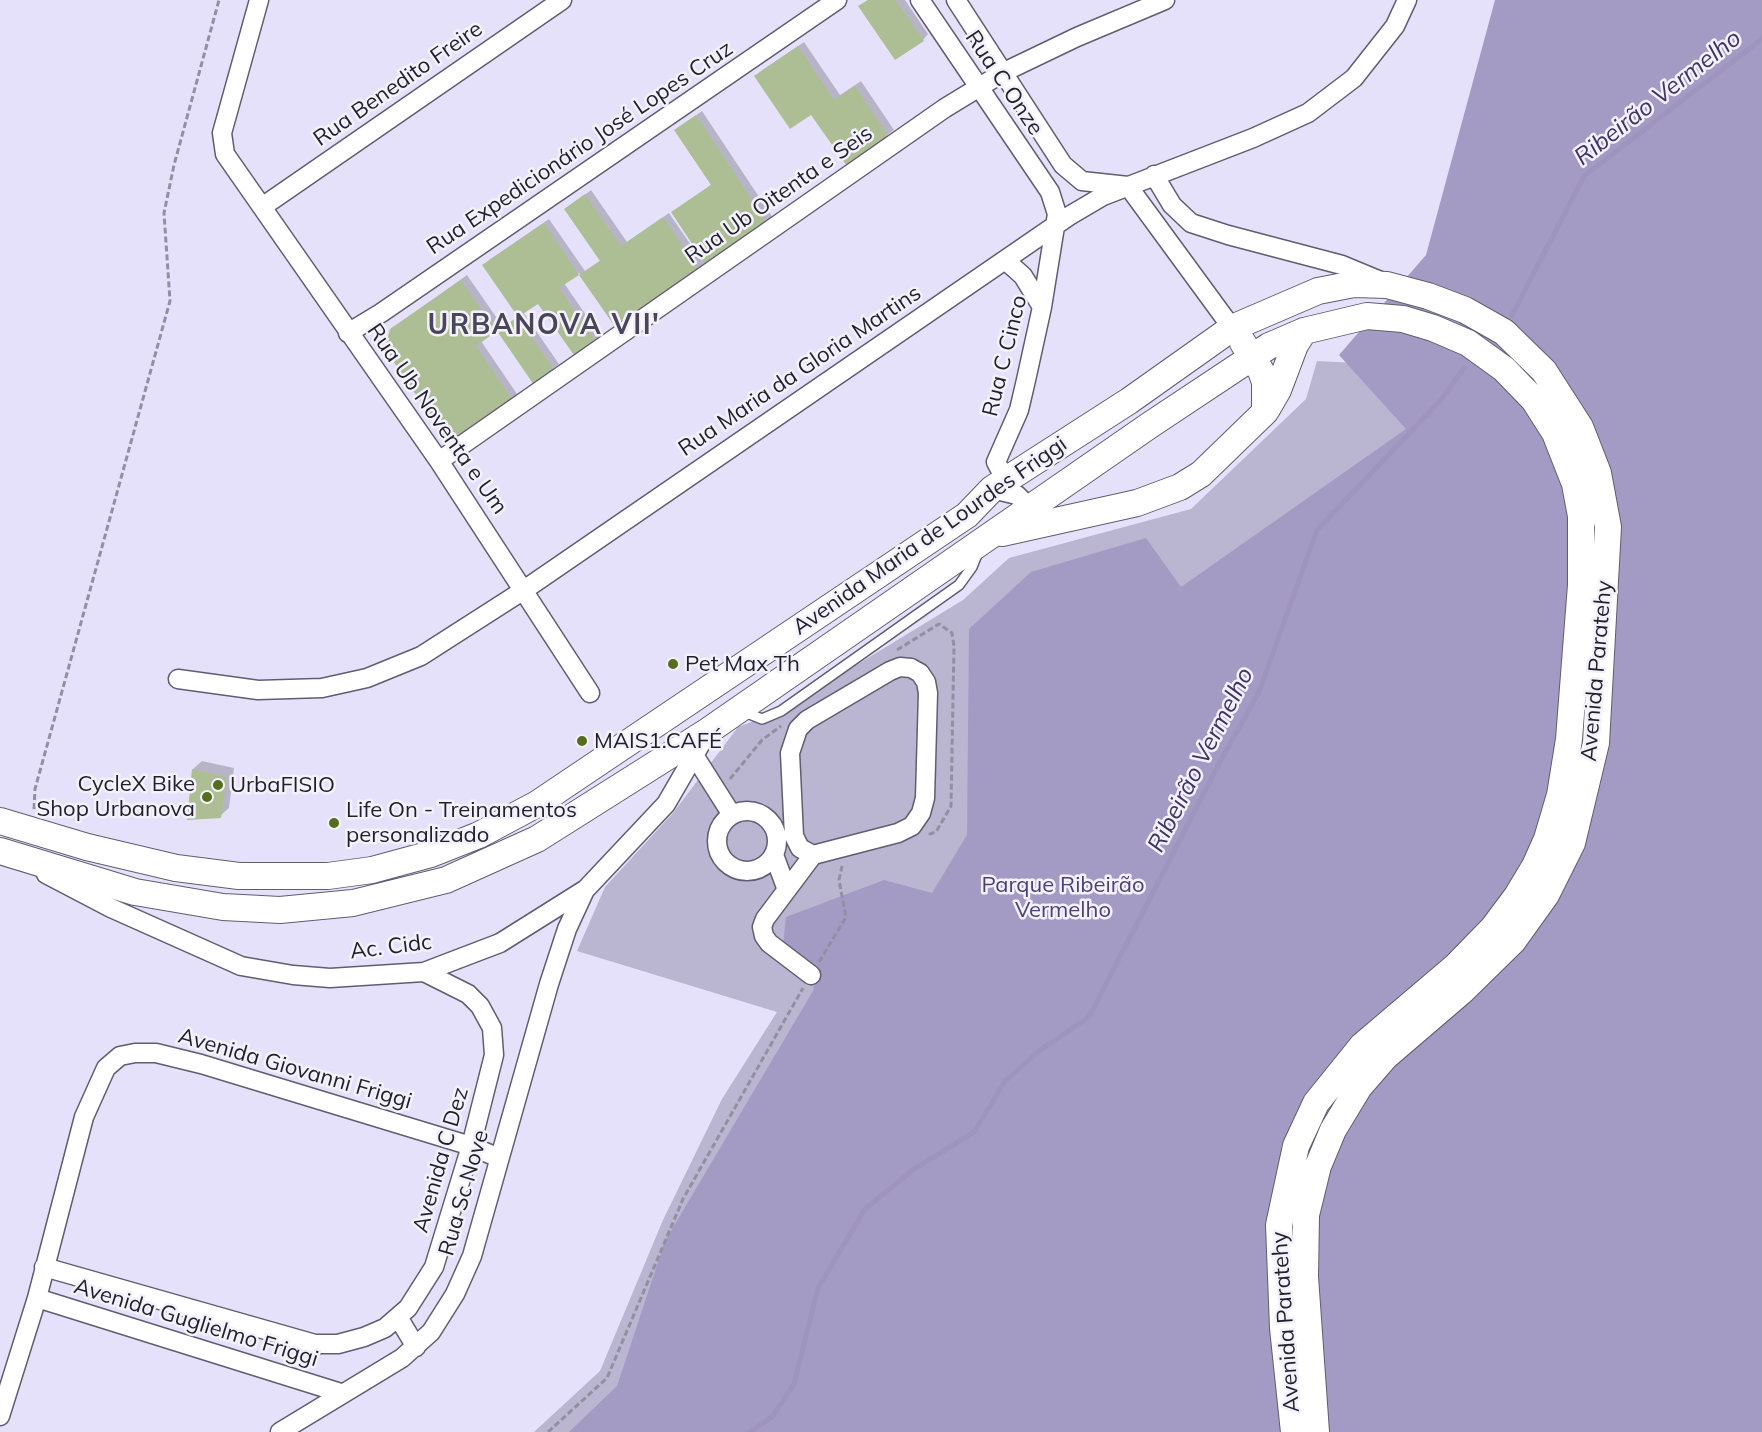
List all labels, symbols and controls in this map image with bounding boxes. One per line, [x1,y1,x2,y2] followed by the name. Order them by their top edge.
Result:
[309,16,487,152] street label: Rua Benedito Freire
[1569,24,1747,172] water label: Ribeirão Vermelho
[959,26,1049,140] street label: Rua C Onze
[422,35,738,261] street label: Rua Expedicionário José Lopes Cruz
[680,120,878,270] street label: Rua Ub Oitenta e Seis
[674,280,926,462] street label: Rua Maria da Gloria Martins
[977,293,1033,419] street label: Rua C Cinco
[428,309,660,343] district label: URBANOVA VII'
[361,319,513,519] street label: Rua Ub Noventa e Um
[788,431,1072,641] street label: Avenida Maria de Lourdes Friggi
[1576,579,1618,763] street label: Avenida Paratehy
[685,651,800,677] place label: Pet Max Th
[666,657,680,671] marker: Pet Max Th
[1142,663,1260,857] water label: Ribeirão Vermelho
[594,728,722,754] place label: MAIS1.CAFÉ
[575,734,589,748] marker: MAIS1.CAFÉ
[36,771,195,822] place label: CycleX Bike Shop Urbanova
[230,772,335,798] place label: UrbaFISIO
[211,778,225,792] marker: UrbaFISIO
[200,790,214,804] marker: CycleX Bike Shop Urbanova
[346,797,577,848] place label: Life On - Treinamentos personalizado
[327,816,341,830] marker: Life On - Treinamentos personalizado
[981,872,1145,924] park label: Parque Ribeirão Vermelho
[349,929,433,965] street label: Ac. Cidc
[175,1023,415,1115] street label: Avenida Giovanni Friggi
[408,1084,474,1236] street label: Avenida C Dez
[433,1127,495,1259] street label: Rua Sc Nove
[1267,1231,1305,1413] street label: Avenida Paratehy
[71,1273,321,1373] street label: Avenida Guglielmo Friggi

